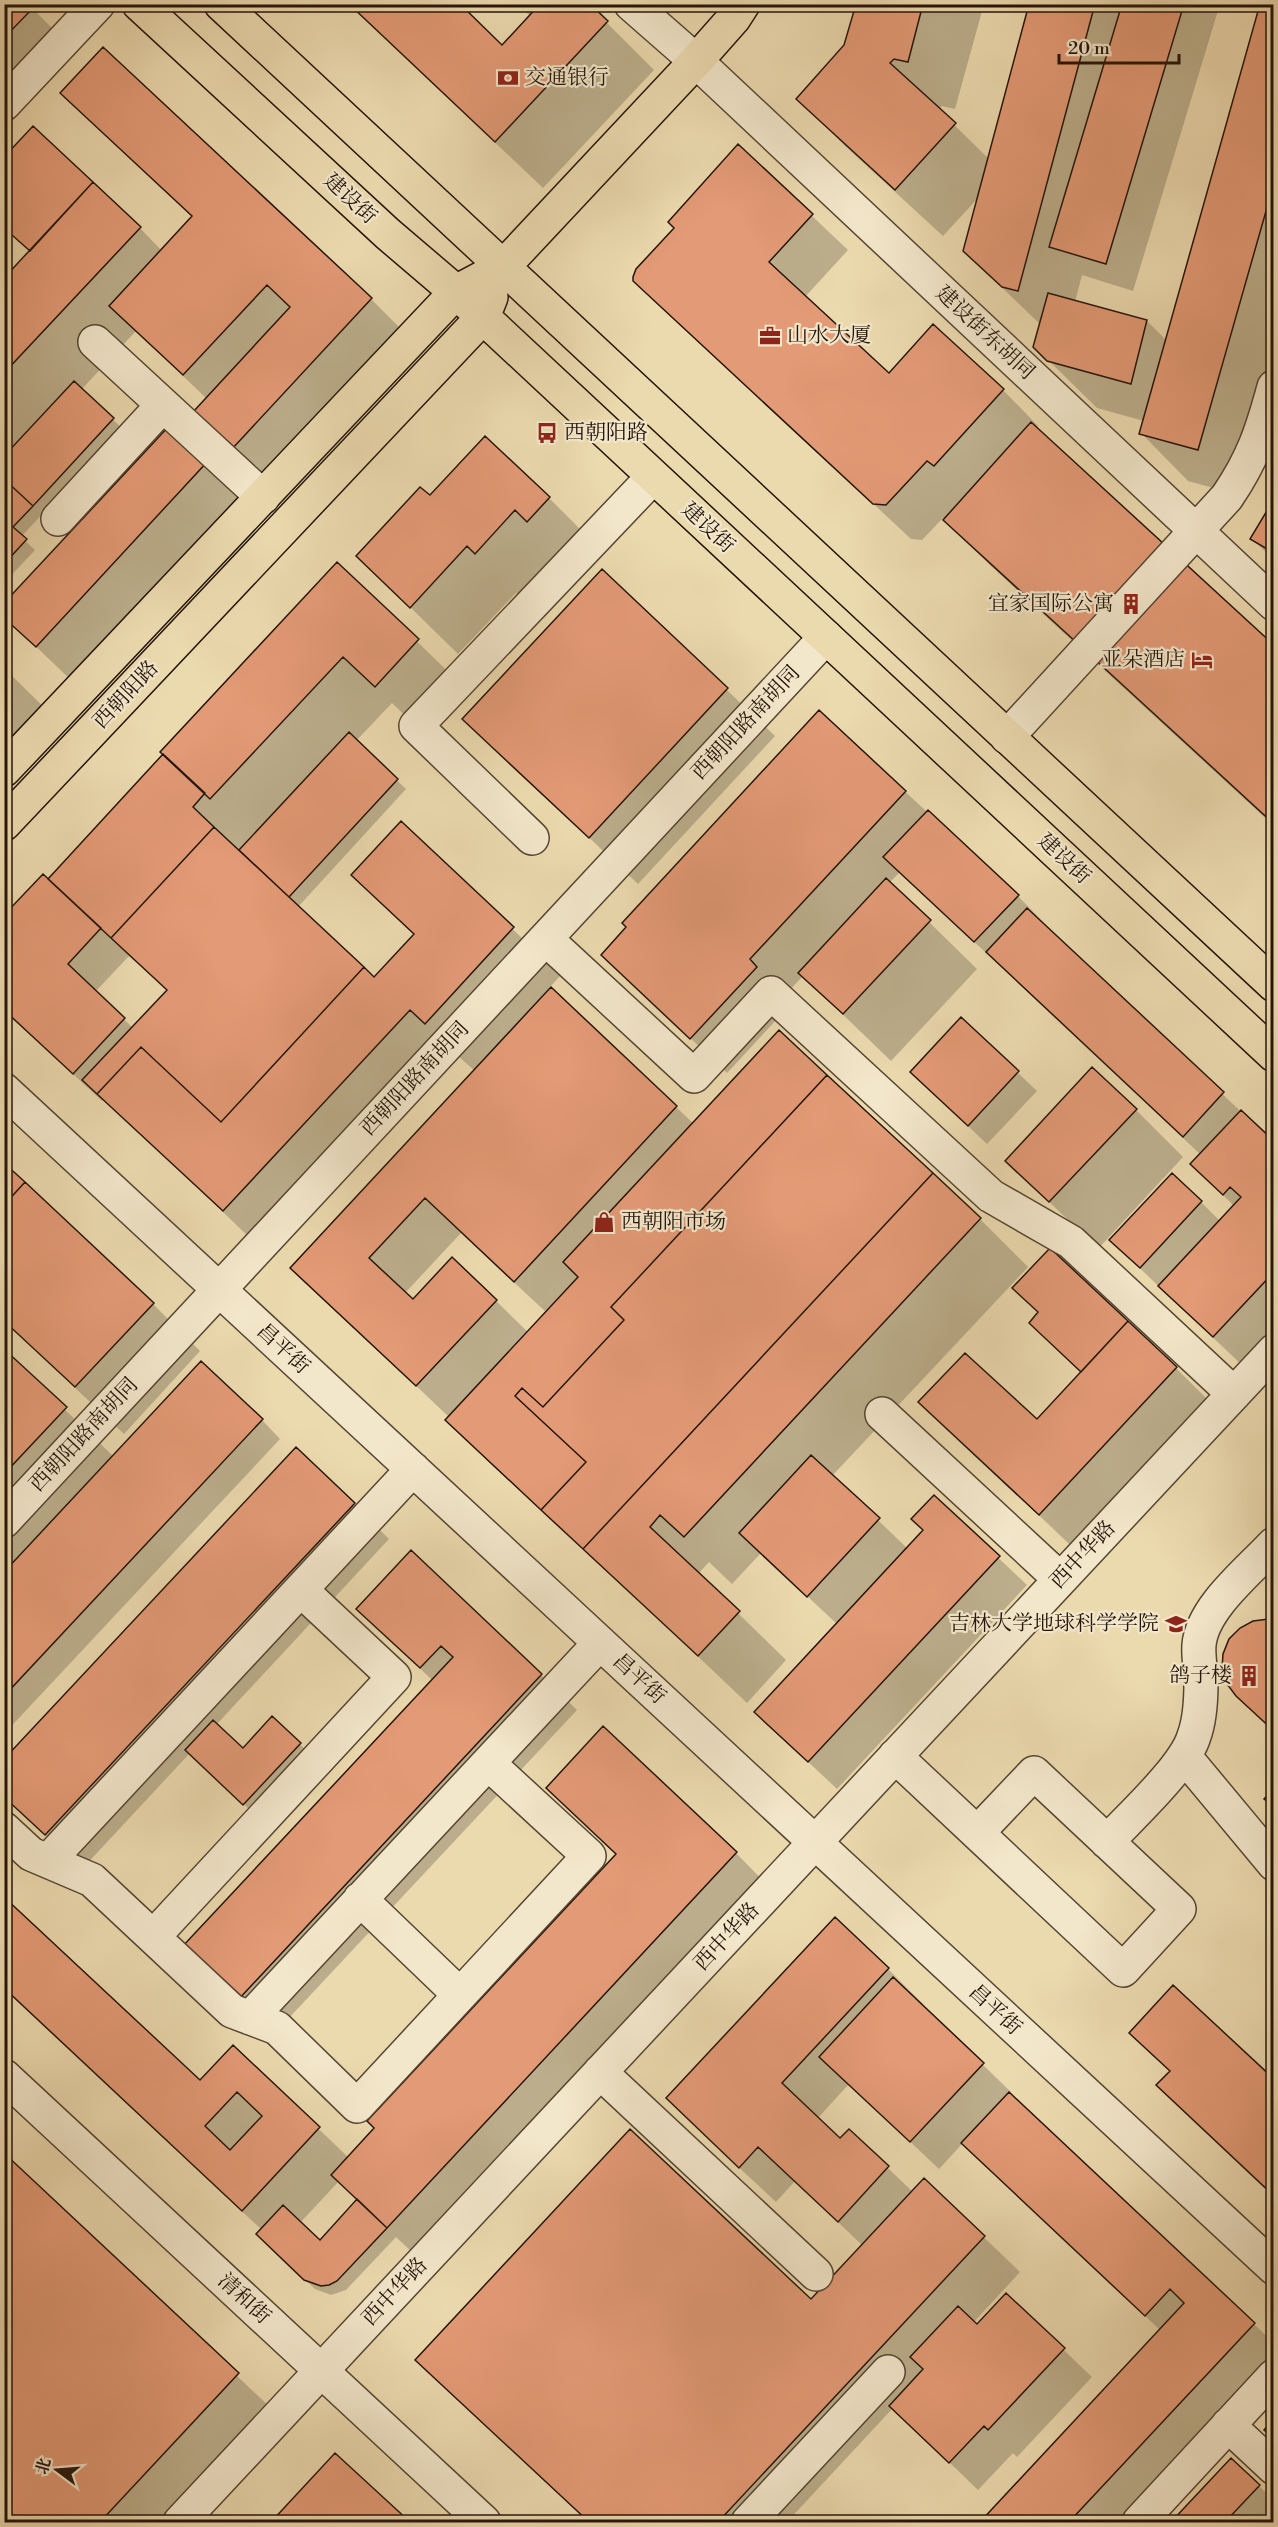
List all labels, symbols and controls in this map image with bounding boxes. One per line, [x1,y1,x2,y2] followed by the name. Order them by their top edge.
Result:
[1059,27,1179,65] scale bar
[1068,37,1110,60] text: 20 m
[525,65,609,91] place label: 交通银行
[496,66,520,90] bank icon: 交通银行
[318,168,382,230] street label: 建设街
[930,281,1040,385] street label: 建设街东胡同
[787,323,871,349] place label: 山水大厦
[758,324,782,348] office icon: 山水大厦
[564,420,648,446] place label: 西朝阳路
[535,421,559,445] bus stop icon: 西朝阳路
[676,497,740,559] street label: 建设街
[988,591,1114,617] place label: 宜家国际公寓
[1119,592,1143,616] building icon: 宜家国际公寓
[1101,647,1185,673] place label: 亚朵酒店
[1190,648,1214,672] hotel icon: 亚朵酒店
[88,655,164,735] street label: 西朝阳路
[686,660,806,786] street label: 西朝阳路南胡同
[1032,828,1096,890] street label: 建设街
[355,1016,475,1142] street label: 西朝阳路南胡同
[621,1209,726,1235] place label: 西朝阳市场
[592,1210,616,1234] shop icon: 西朝阳市场
[251,1318,315,1380] street label: 昌平街
[24,1372,144,1498] street label: 西朝阳路南胡同
[1045,1515,1121,1595] street label: 西中华路
[949,1611,1159,1637] place label: 吉林大学地球科学学院
[1164,1612,1188,1636] school or university icon: 吉林大学地球科学学院
[607,1648,671,1710] street label: 昌平街
[1169,1663,1232,1689] place label: 鸽子楼
[1237,1664,1261,1688] building icon: 鸽子楼
[689,1897,765,1977] street label: 西中华路
[963,1979,1027,2041] street label: 昌平街
[357,2252,433,2332] street label: 西中华路
[212,2268,276,2330] street label: 清和街
[27,2440,87,2500] north arrow
[32,2456,55,2477] text: 北

